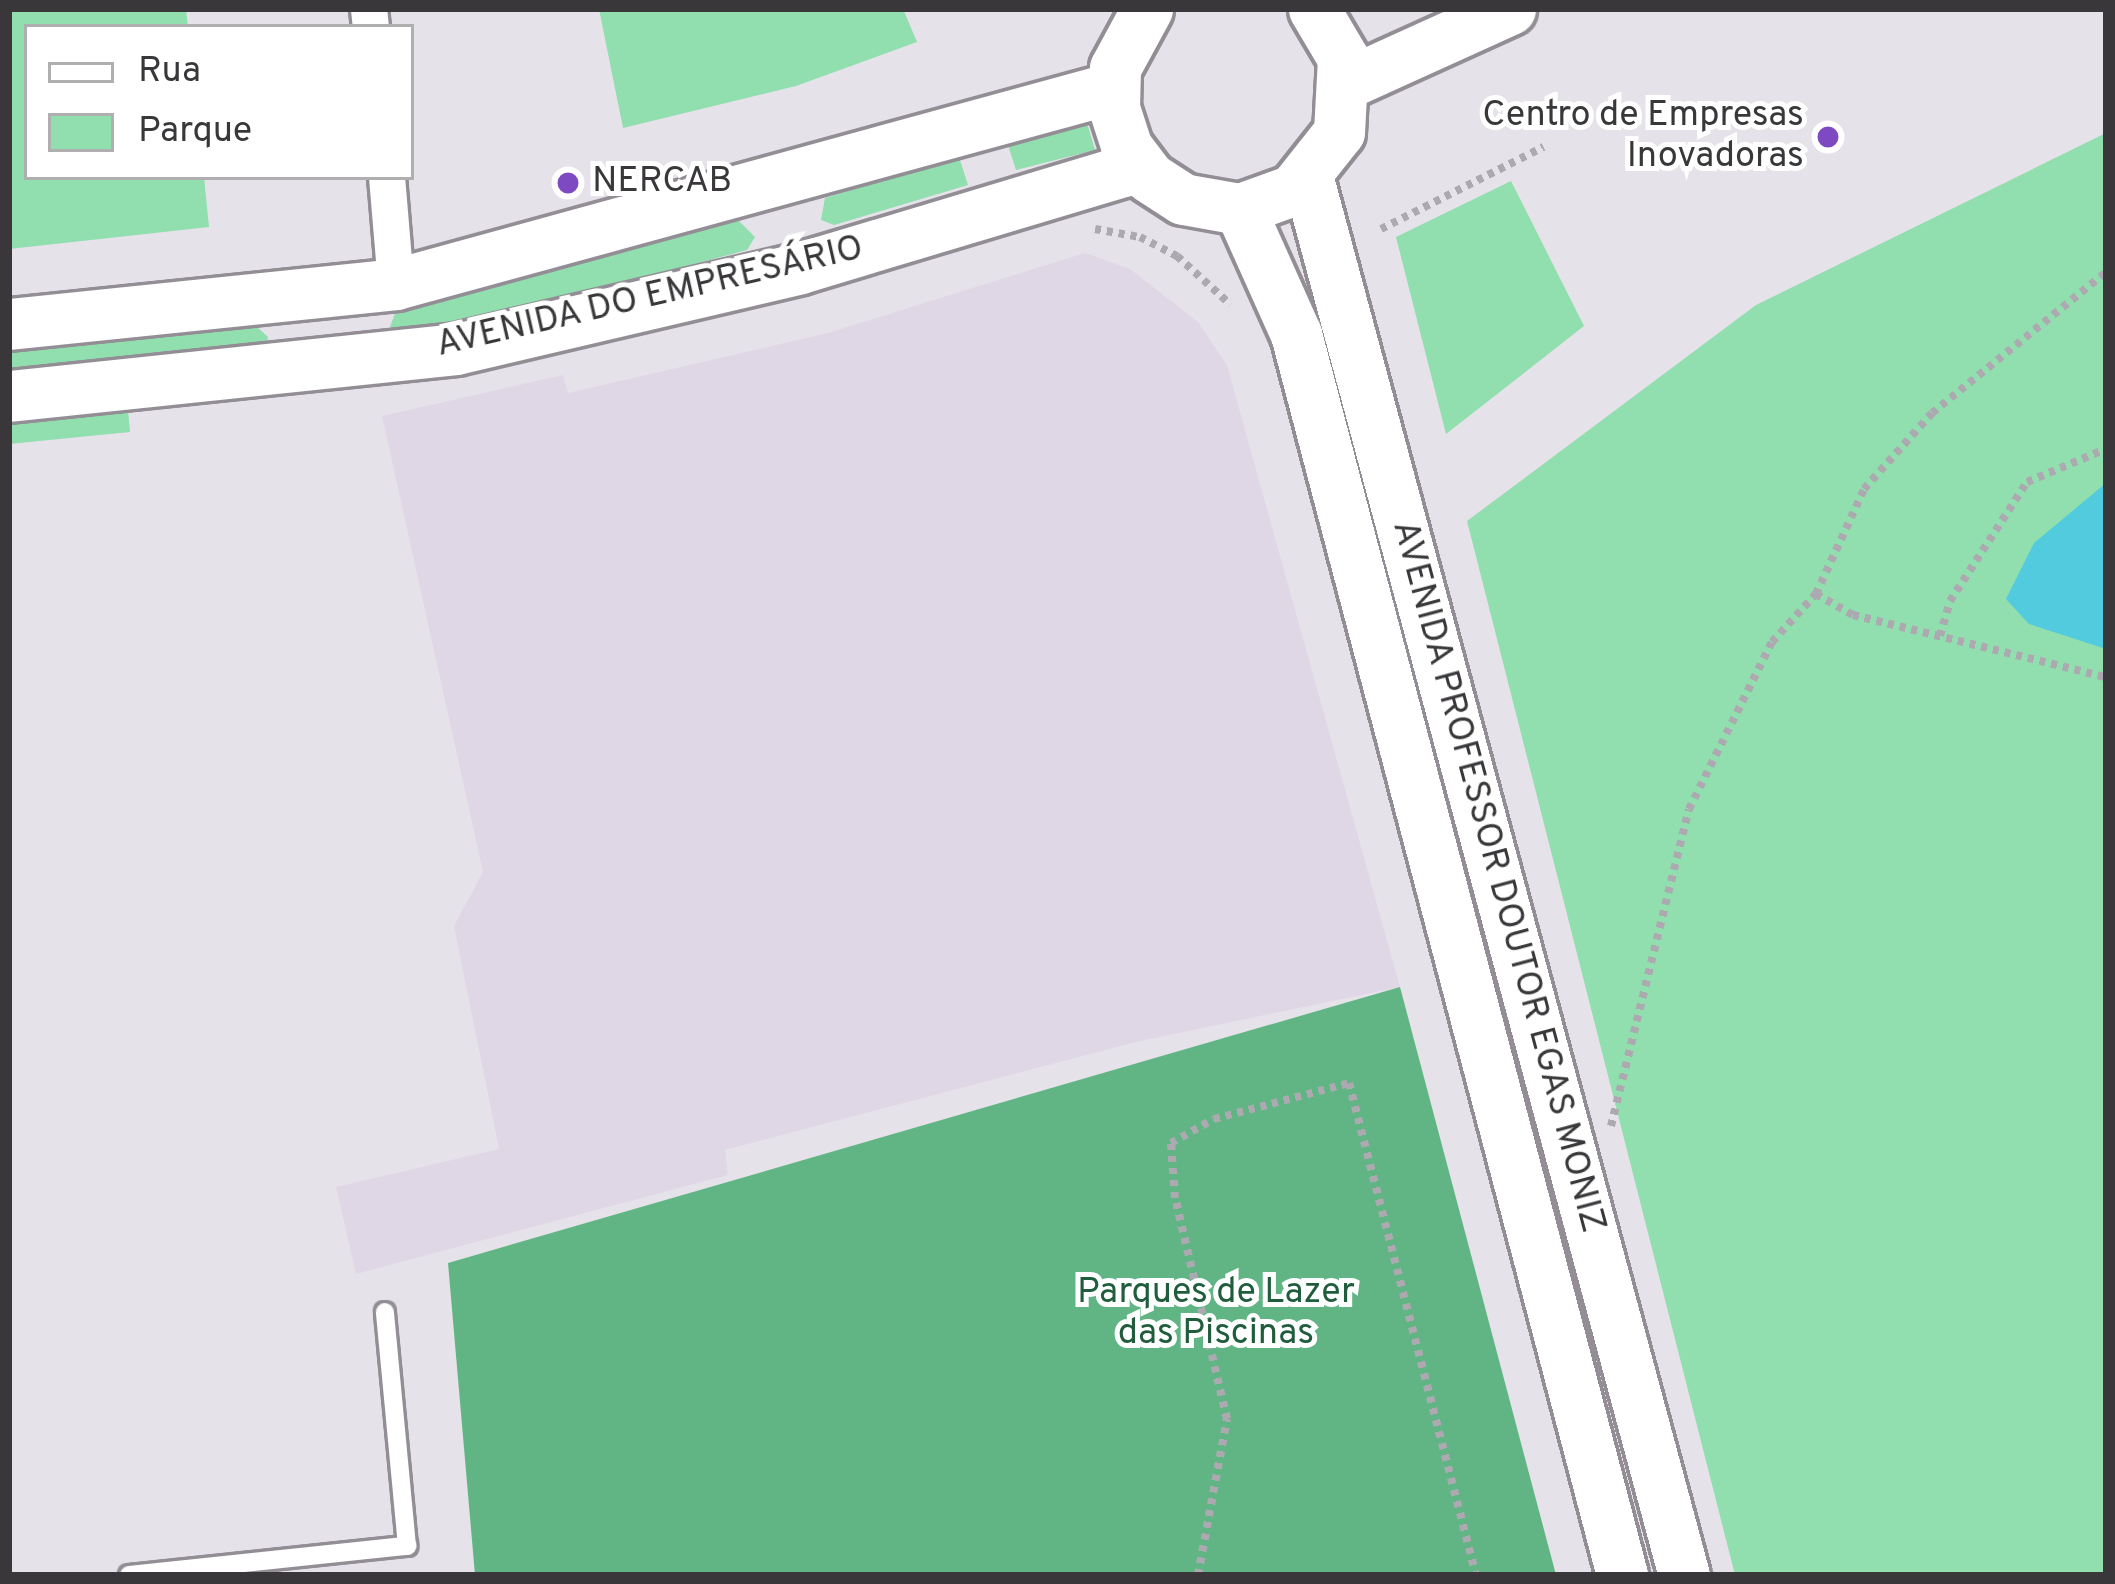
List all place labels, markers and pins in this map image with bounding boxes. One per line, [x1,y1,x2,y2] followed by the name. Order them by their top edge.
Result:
[1482,94,1804,179] place label: Centro de Empresas Inovadoras
[1815,124,1841,150] marker: Centro de Empresas Inovadoras
[592,161,732,205] place label: NERCAB
[555,170,581,196] marker: NERCAB

